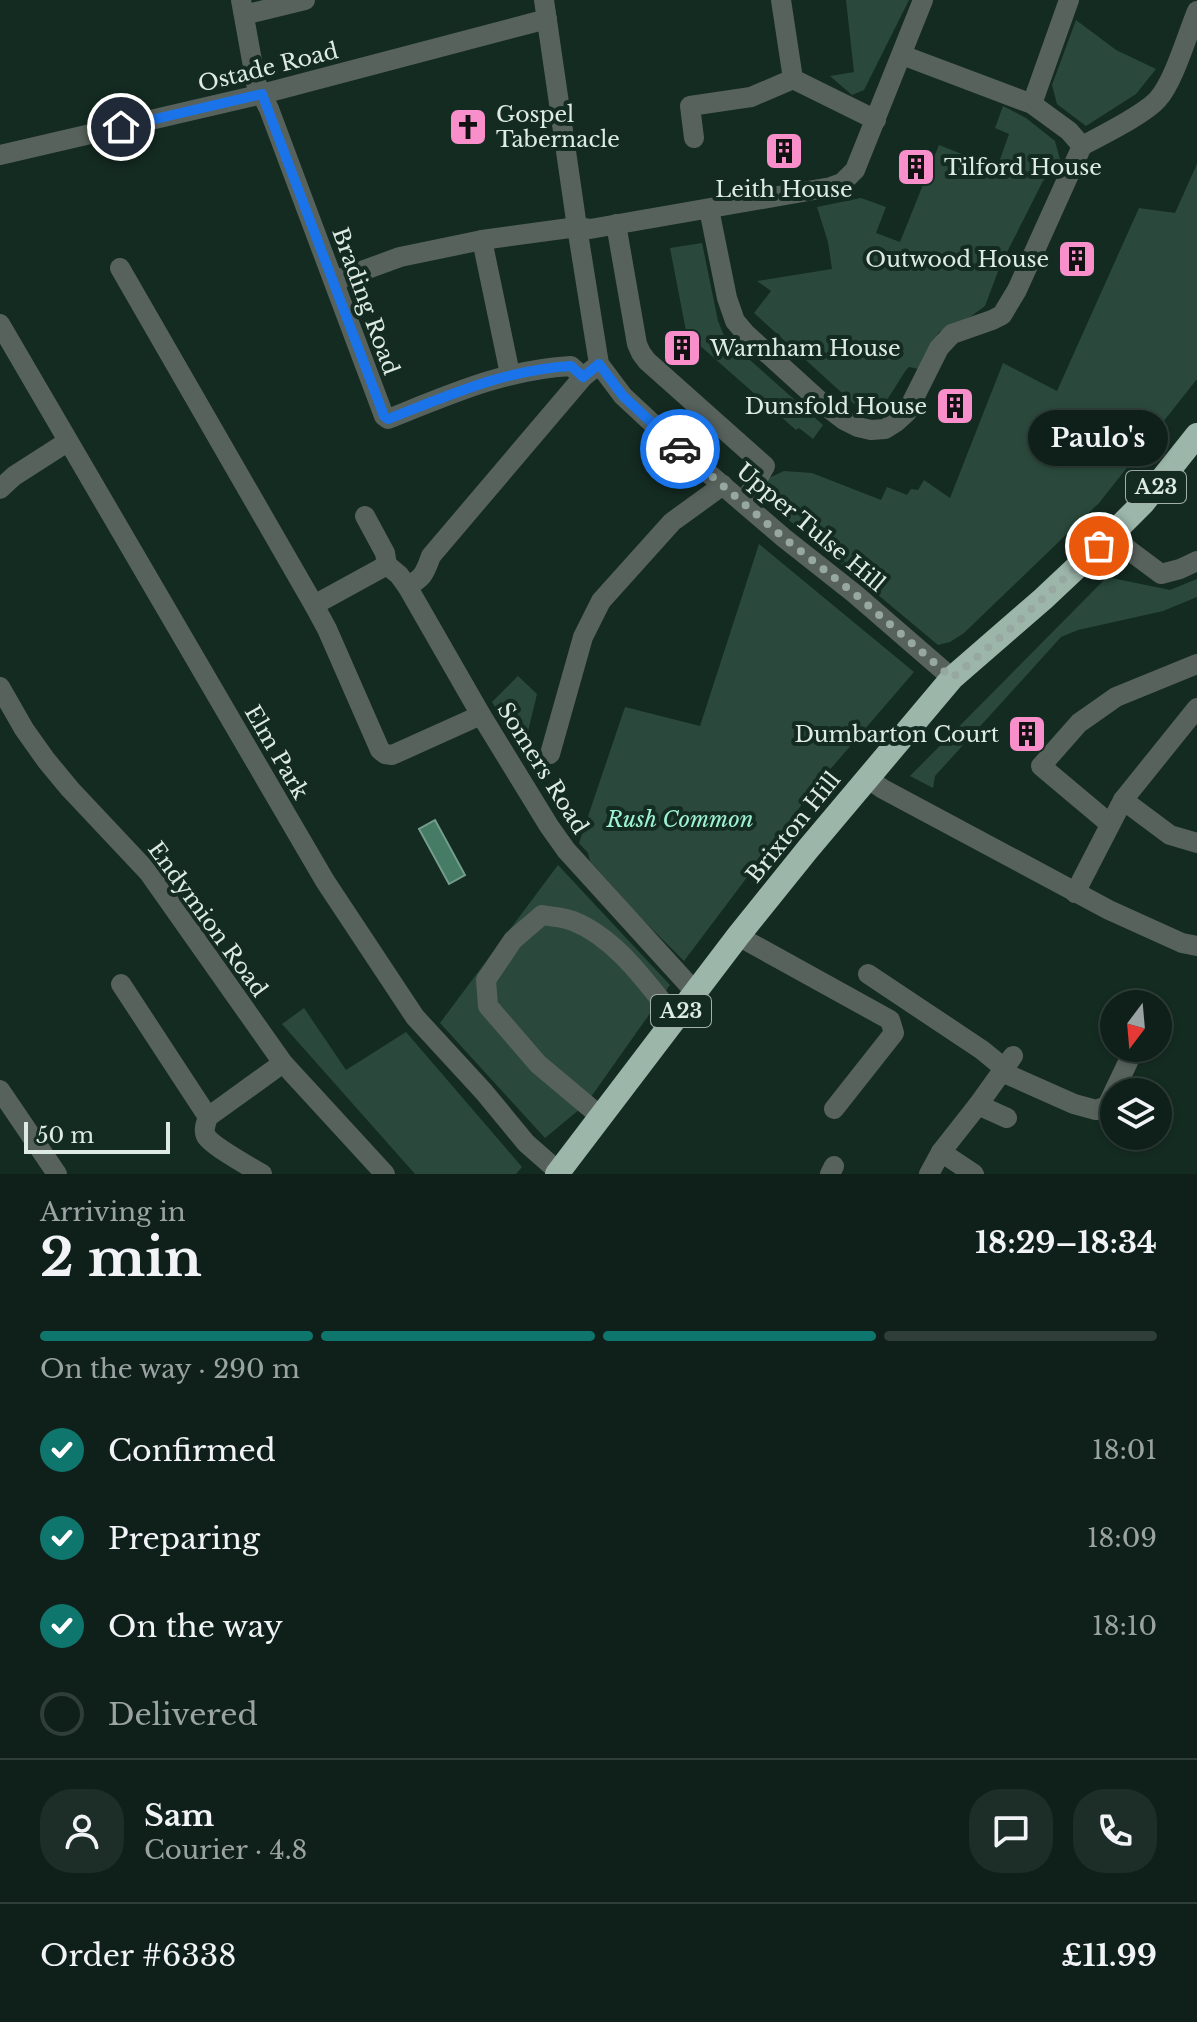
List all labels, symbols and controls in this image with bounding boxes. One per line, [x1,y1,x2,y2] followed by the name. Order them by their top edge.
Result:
[195,37,341,98] street label: Ostade Road
[87,93,155,161] pin
[496,101,620,153] place label: Gospel Tabernacle
[99,105,143,149] icon: home
[447,106,489,148] church icon: Gospel Tabernacle
[763,130,805,172] building icon: Leith House
[895,146,937,188] building icon: Tilford House
[944,154,1102,181] place label: Tilford House
[715,176,853,203] place label: Leith House
[326,224,405,379] street label: Brading Road
[1056,238,1098,280] building icon: Outwood House
[865,246,1049,273] place label: Outwood House
[661,327,703,369] building icon: Warnham House
[709,335,901,362] place label: Warnham House
[934,385,976,427] building icon: Dunsfold House
[745,393,927,420] place label: Dunsfold House
[640,409,720,489] courier
[1029,410,1169,466] callout: Paulo's
[1051,422,1145,454] text: Paulo's
[658,427,702,471] icon: car
[731,457,890,597] street label: Upper Tulse Hill
[1126,471,1186,503] road number: A23
[1065,512,1133,580] pin
[1077,524,1121,568] icon: bag
[491,697,594,839] street label: Somers Road
[239,700,315,804] street label: Elm Park
[1006,713,1048,755] building icon: Dumbarton Court
[794,721,1000,748] place label: Dumbarton Court
[741,767,846,888] street label: Brixton Hill
[605,806,754,833] park label: Rush Common
[142,836,273,1002] street label: Endymion Road
[1100,990,1172,1062] north arrow
[1100,990,1172,1150] map controls
[651,995,711,1027] road number: A23
[1100,1078,1172,1150] button: layers
[24,1118,170,1154] scale bar
[36,1122,94,1149] text: 50 m
[40,1196,186,1228] text: Arriving in
[975,1224,1157,1261] text: 18:29–18:34
[40,1226,202,1290] text: 2 min
[40,1353,300,1385] text: On the way · 290 m
[40,1428,84,1472] icon: check
[108,1432,276,1469] text: Confirmed
[1092,1434,1157,1466] text: 18:01
[40,1516,84,1560] icon: check
[108,1520,260,1557] text: Preparing
[1087,1522,1157,1554] text: 18:09
[40,1604,84,1648] icon: check
[108,1608,283,1645] text: On the way
[1092,1610,1157,1642] text: 18:10
[108,1696,258,1733] text: Delivered
[40,1789,124,1873] button: person
[969,1789,1053,1873] button: chat
[1073,1789,1157,1873] button: phone
[144,1797,214,1834] text: Sam
[144,1834,307,1866] text: Courier · 4.8
[40,1937,236,1974] text: Order #6338
[1061,1937,1157,1974] text: £11.99

